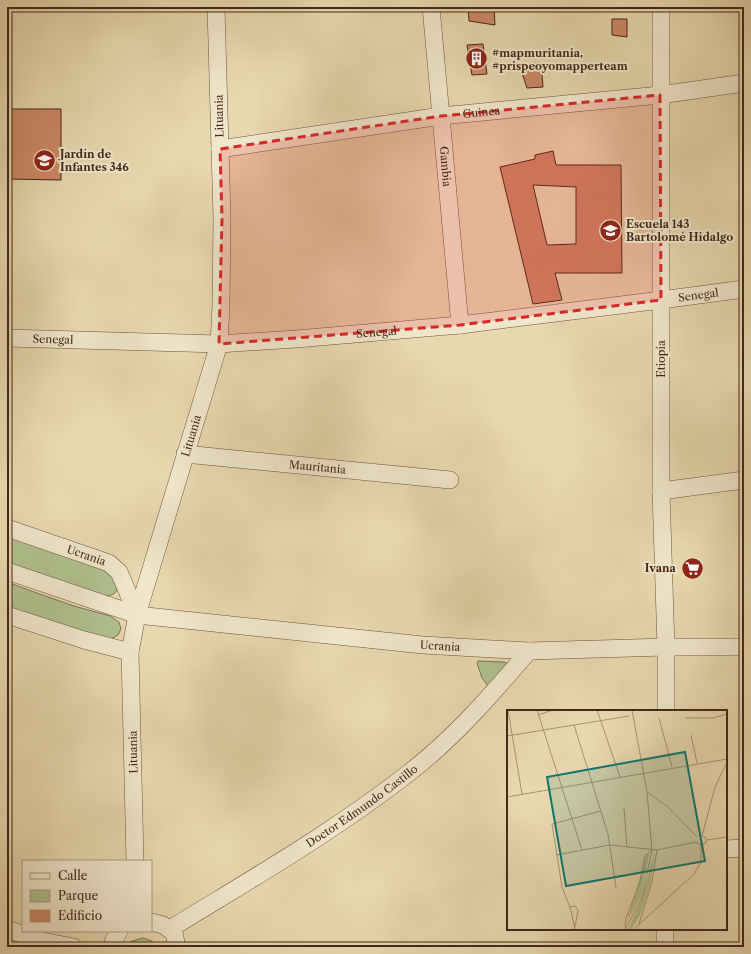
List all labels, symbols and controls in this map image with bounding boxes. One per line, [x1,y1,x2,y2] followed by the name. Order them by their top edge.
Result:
[464,46,490,72] building icon: #mapmuritania, #prispeoyomapperteam
[492,46,628,73] place label: #mapmuritania, #prispeoyomapperteam
[212,94,226,138] street label: Lituania
[462,103,501,121] street label: Guinea
[437,145,454,187] street label: Gambia
[31,147,57,173] school or university icon: Jardín de Infantes 346
[58,147,129,174] place label: Jardín de Infantes 346
[597,217,623,243] school or university icon: Escuela 143 Bartolomé Hidalgo
[626,217,733,244] place label: Escuela 143 Bartolomé Hidalgo
[677,285,720,305] street label: Senegal
[356,323,398,341] street label: Senegal
[32,332,74,347] street label: Senegal
[654,340,668,378] street label: Etiopía
[178,413,204,458] street label: Lituania
[288,457,347,477] street label: Mauritania
[65,542,108,569] street label: Ucrania
[679,555,705,581] supermarket icon: Ivana
[645,561,677,575] place label: Ivana
[420,638,461,654] street label: Ucrania
[507,710,727,930] inset map
[126,730,140,774] street label: Lituania
[303,761,421,850] street label: Doctor Edmundo Castillo
[22,860,152,932] legend
[58,868,88,883] text: Calle
[58,888,99,903] text: Parque
[58,908,102,923] text: Edificio

